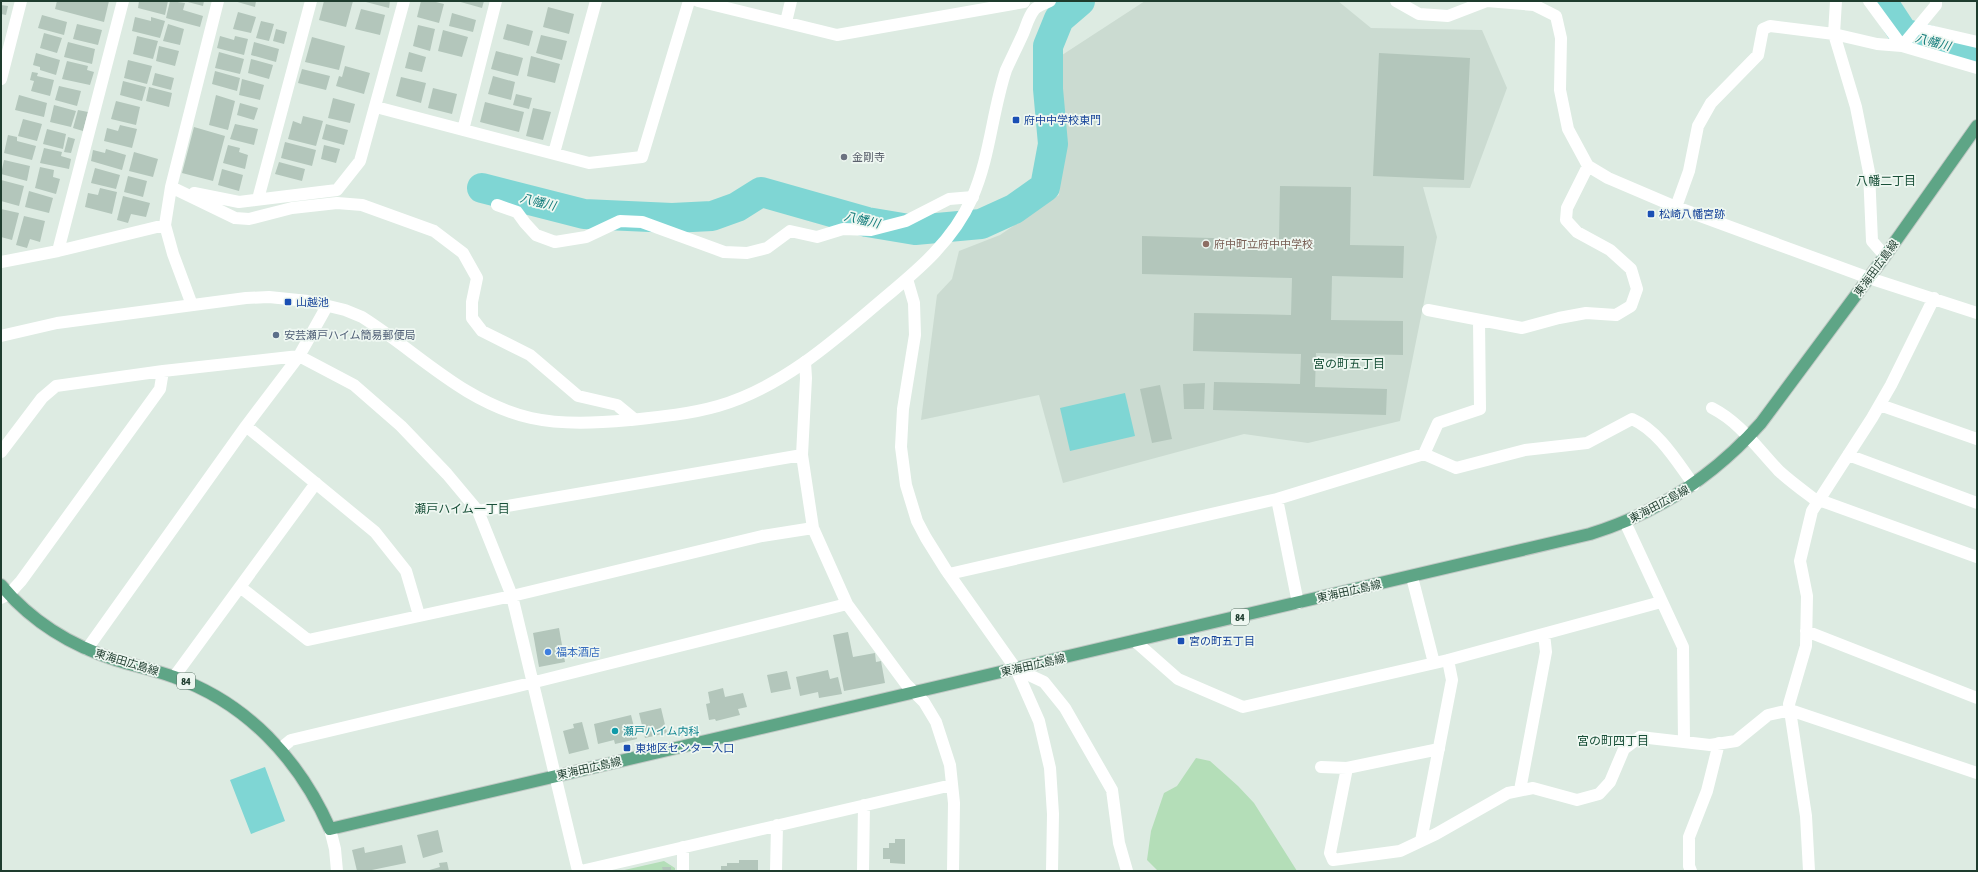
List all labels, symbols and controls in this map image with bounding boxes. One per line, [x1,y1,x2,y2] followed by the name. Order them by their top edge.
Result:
[1914,31,1954,54] water label: 八幡川
[1024,114,1101,126] place label: 府中中学校東門
[1011,115,1021,125] marker: 府中中学校東門
[852,151,885,163] place label: 金剛寺
[839,152,849,162] marker: 金剛寺
[1856,174,1916,188] district label: 八幡二丁目
[519,191,559,214] water label: 八幡川
[1659,208,1725,220] place label: 松崎八幡宮跡
[843,209,883,231] water label: 八幡川
[1646,209,1656,219] marker: 松崎八幡宮跡
[1214,238,1313,250] place label: 府中町立府中中学校
[1852,238,1900,298] street label: 東海田広島線
[1201,239,1211,249] marker: 府中町立府中中学校
[296,296,329,308] place label: 山越池
[283,297,293,307] marker: 山越池
[284,329,416,341] place label: 安芸瀬戸ハイム簡易郵便局
[271,330,281,340] marker: 安芸瀬戸ハイム簡易郵便局
[1313,357,1385,371] district label: 宮の町五丁目
[1627,483,1691,525] street label: 東海田広島線
[414,502,510,516] district label: 瀬戸ハイム一丁目
[1315,578,1383,604] street label: 東海田広島線
[1231,609,1249,625] road number: 84
[1189,635,1255,647] place label: 宮の町五丁目
[1176,636,1186,646] marker: 宮の町五丁目
[556,646,600,658] place label: 福本酒店
[94,647,160,677] street label: 東海田広島線
[543,647,553,657] marker: 福本酒店
[999,652,1067,678] street label: 東海田広島線
[177,673,195,689] road number: 84
[623,725,700,737] place label: 瀬戸ハイム内科
[610,726,620,736] marker: 瀬戸ハイム内科
[1577,734,1649,748] district label: 宮の町四丁目
[635,742,734,754] place label: 東地区センター入口
[622,743,632,753] marker: 東地区センター入口
[555,755,623,781] street label: 東海田広島線

